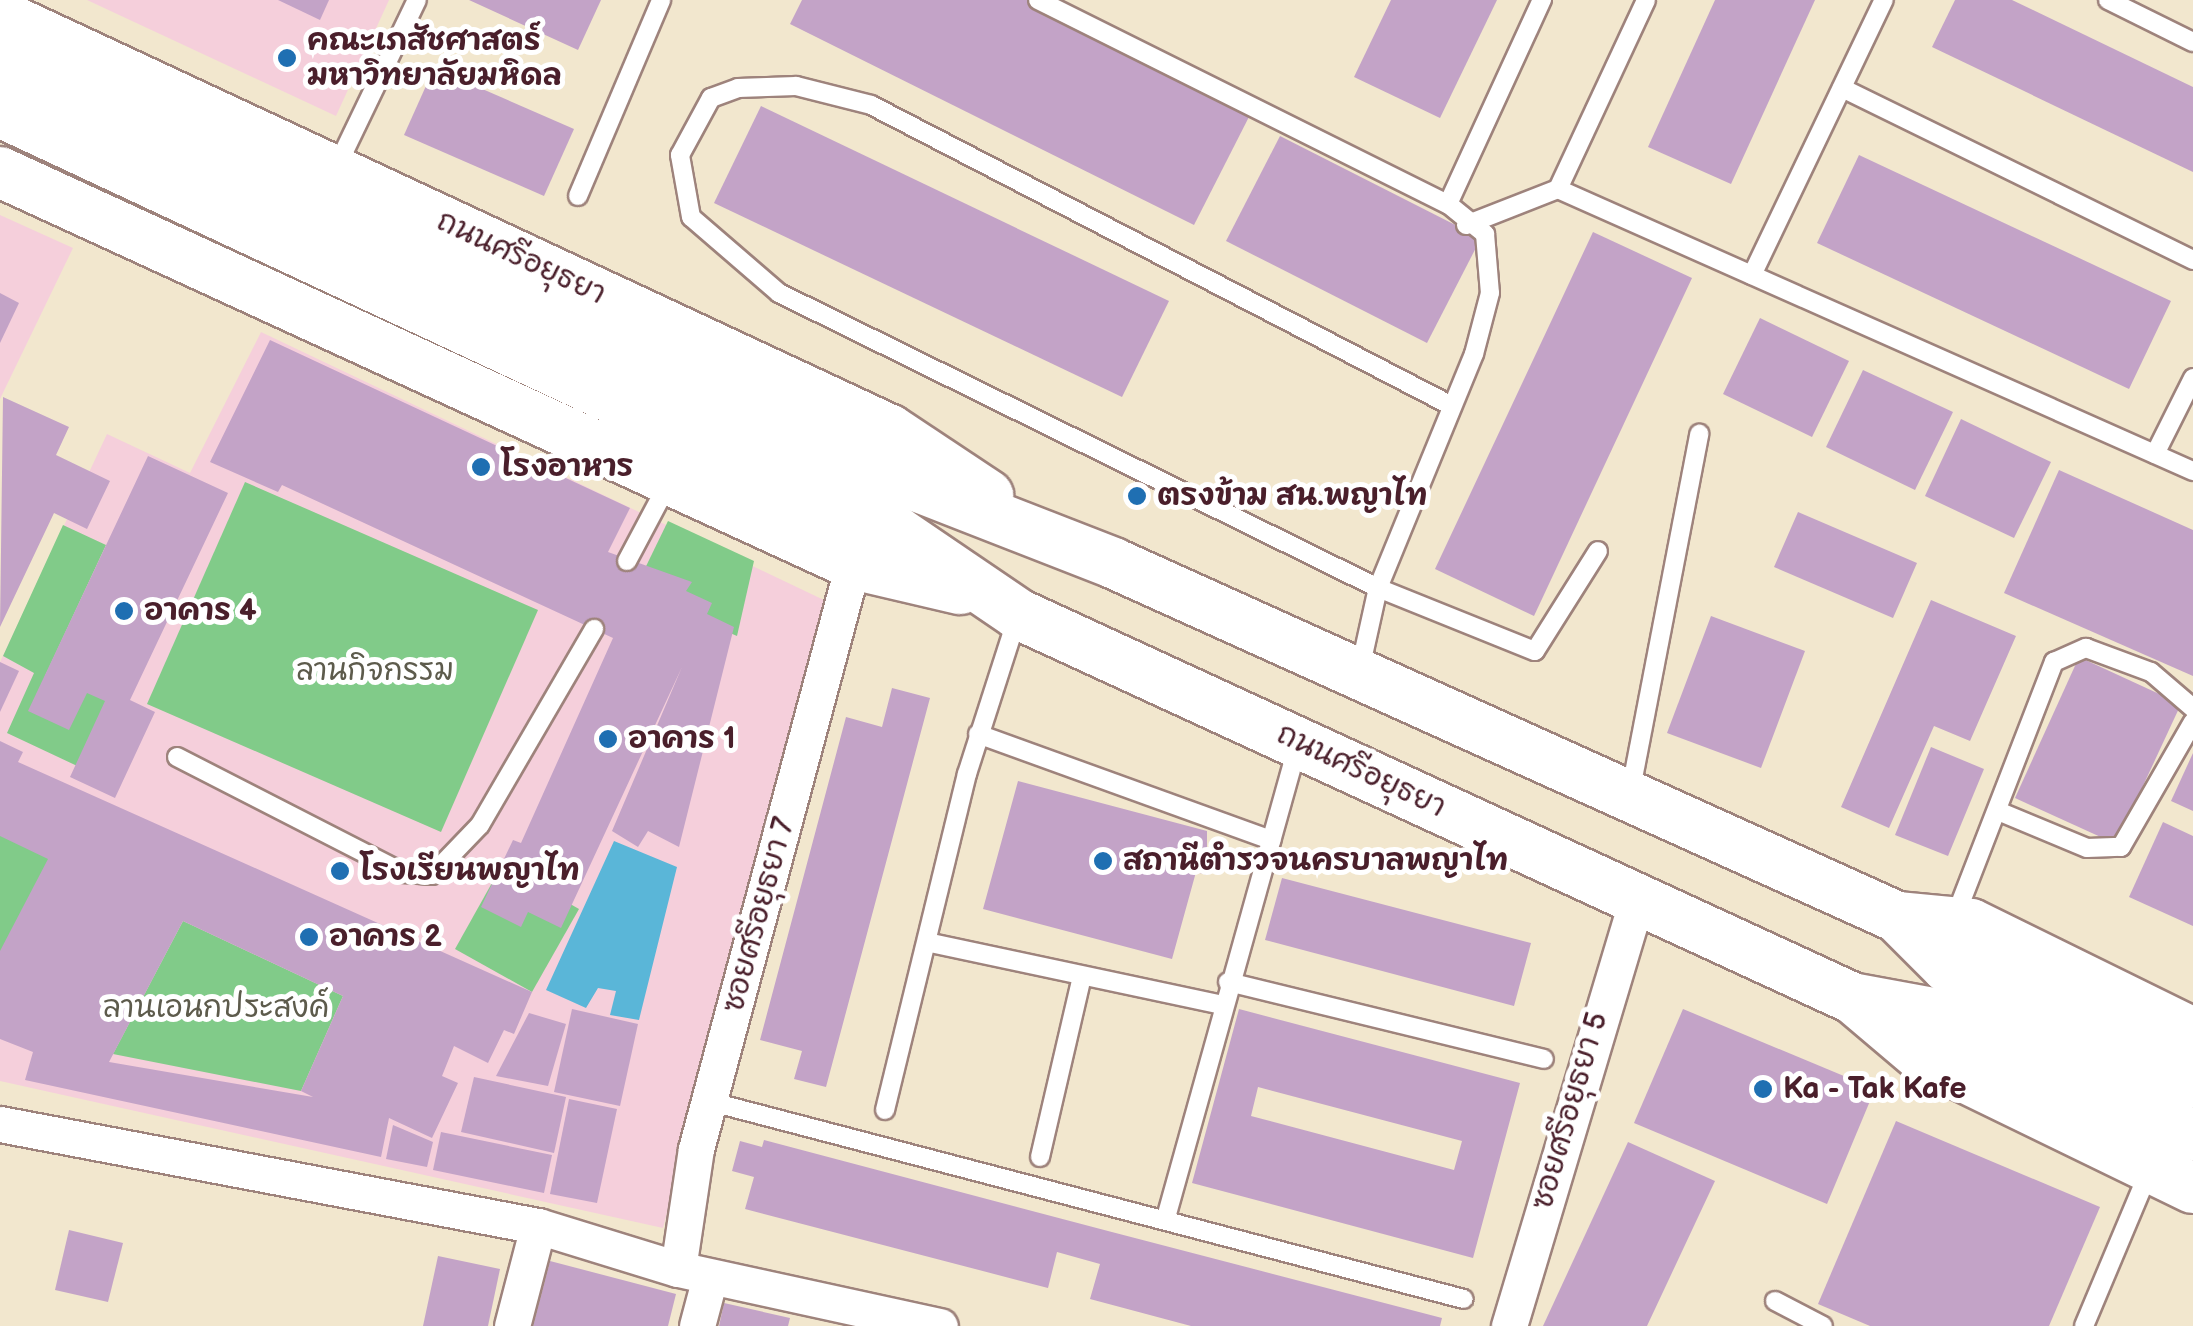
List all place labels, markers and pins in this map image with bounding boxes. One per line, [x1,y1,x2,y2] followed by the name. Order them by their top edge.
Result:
[307,23,562,94] place label: คณะเภสัชศาสตร์ มหาวิทยาลัยมหิดล
[276,47,298,69] marker: คณะเภสัชศาสตร์ มหาวิทยาลัยมหิดล
[501,449,634,485] place label: โรงอาหาร
[470,456,492,478] marker: โรงอาหาร
[1157,478,1428,514] place label: ตรงข้าม สน.พญาไท
[1126,485,1148,507] marker: ตรงข้าม สน.พญาไท
[144,593,257,629] place label: อาคาร 4
[113,600,135,622] marker: อาคาร 4
[628,721,736,757] place label: อาคาร 1
[597,728,619,750] marker: อาคาร 1
[1123,843,1508,879] place label: สถานีตำรวจนครบาลพญาไท
[1092,850,1114,872] marker: สถานีตำรวจนครบาลพญาไท
[360,853,580,889] place label: โรงเรียนพญาไท
[329,860,351,882] marker: โรงเรียนพญาไท
[329,919,442,955] place label: อาคาร 2
[298,926,320,948] marker: อาคาร 2
[1783,1071,1967,1107] place label: Ka - Tak Kafe
[1752,1078,1774,1100] marker: Ka - Tak Kafe

